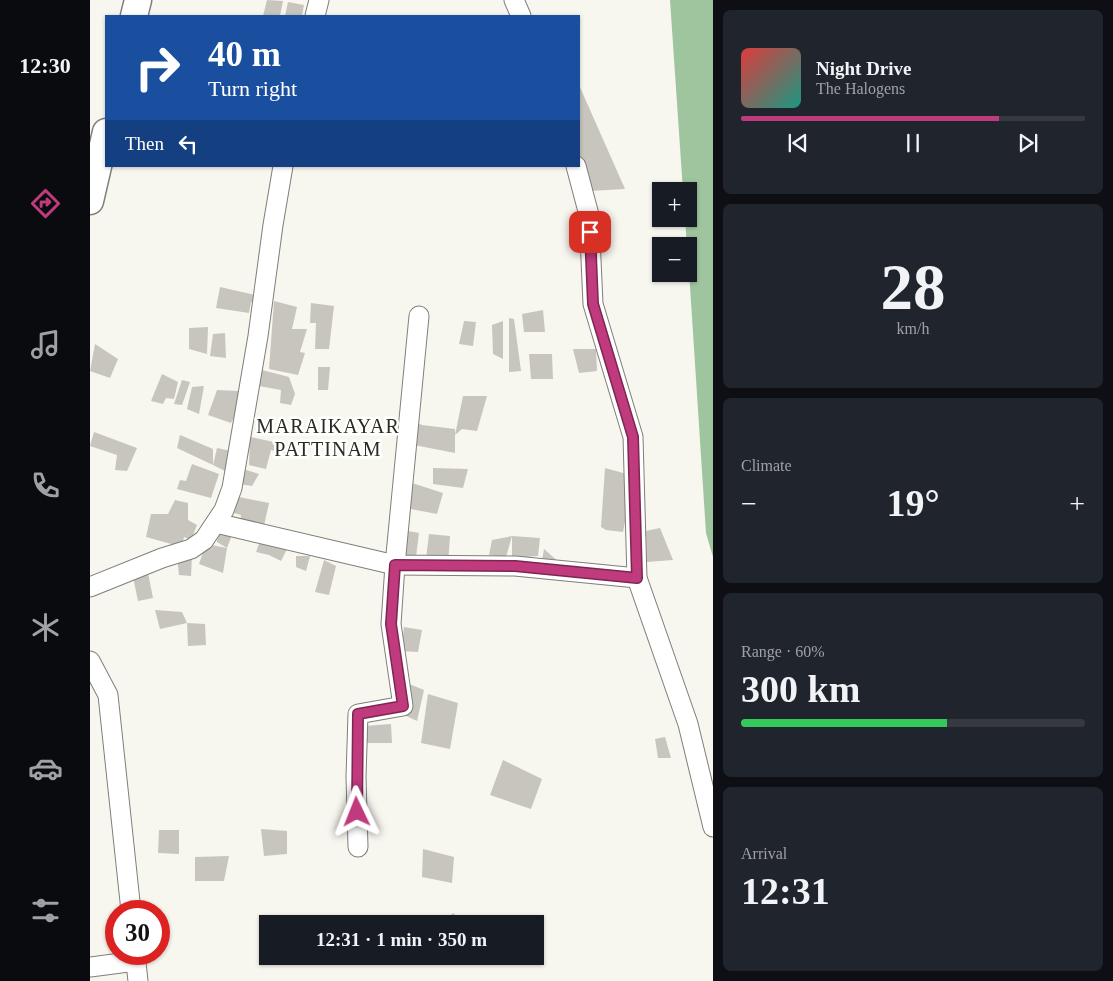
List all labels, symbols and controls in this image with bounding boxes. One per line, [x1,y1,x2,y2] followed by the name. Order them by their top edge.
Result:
[125,35,190,100] icon: right
[208,35,281,74] text: 40 m
[19,53,71,78] text: 12:30
[816,58,912,79] text: Night Drive
[208,76,297,101] text: Turn right
[816,80,905,97] text: The Halogens
[784,129,812,157] icon: previous
[899,129,927,157] icon: pause
[1014,129,1042,157] icon: next
[174,130,202,158] icon: left
[125,133,164,154] text: Then
[652,182,697,282] map controls
[652,182,697,227] button: +
[28,186,63,221] icon: directions
[569,211,611,253] pin
[576,218,604,246] icon: arrive
[652,237,697,282] button: −
[881,251,946,323] text: 28
[897,320,929,337] text: km/h
[28,327,63,362] icon: music
[256,415,400,460] district label: MARAIKAYAR PATTINAM
[741,457,792,474] text: Climate
[28,468,63,503] icon: phone
[886,482,940,524] text: 19°
[741,488,757,519] text: −
[1069,488,1085,519] text: +
[28,610,63,645] icon: climate
[741,643,825,660] text: Range · 60%
[741,668,860,710] text: 300 km
[28,751,63,786] icon: car
[330,785,382,837] position arrow
[741,845,787,862] text: Arrival
[741,870,830,912] text: 12:31
[28,893,63,928] icon: filters
[105,900,170,965] speed limit sign: 30
[316,929,487,950] text: 12:31 · 1 min · 350 m

